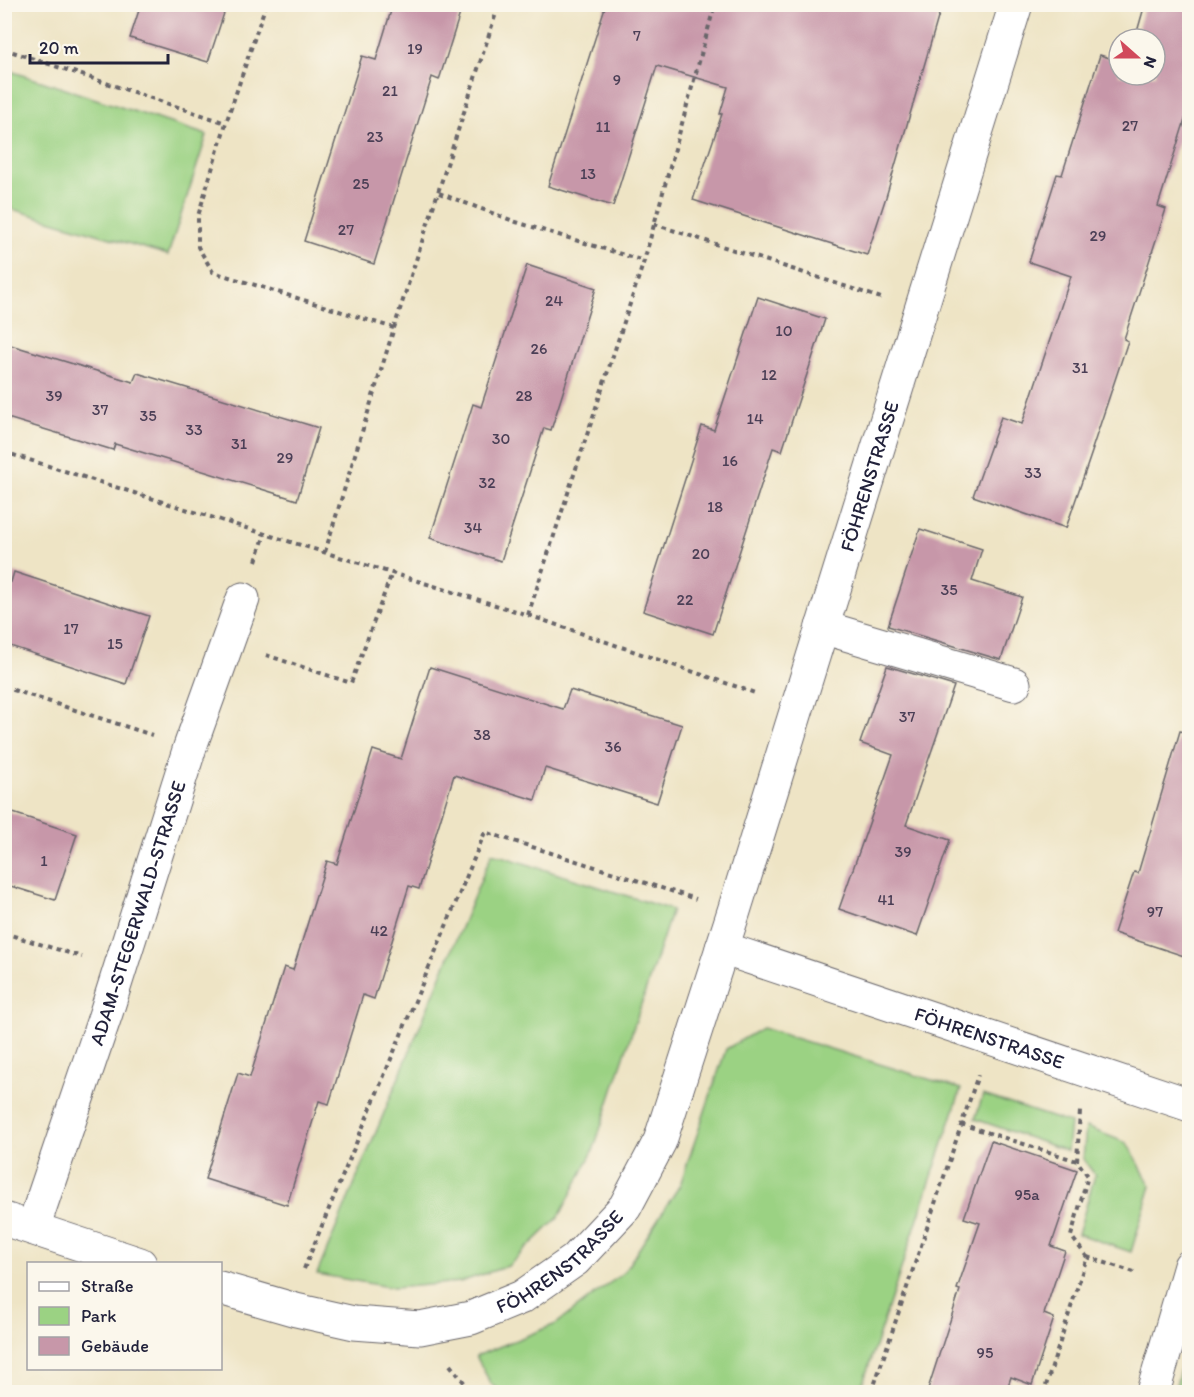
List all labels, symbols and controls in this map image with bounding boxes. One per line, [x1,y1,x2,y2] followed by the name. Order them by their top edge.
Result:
[633,26,641,45] house number: 7
[30,27,168,65] scale bar
[1107,27,1167,87] north arrow
[39,37,79,59] text: 20 m
[407,39,423,58] house number: 19
[1140,54,1161,71] text: N
[613,70,621,89] house number: 9
[382,81,398,100] house number: 21
[1122,116,1138,135] house number: 27
[596,117,611,136] house number: 11
[366,127,384,146] house number: 23
[580,164,596,183] house number: 13
[353,174,369,193] house number: 25
[338,220,354,239] house number: 27
[1090,226,1106,245] house number: 29
[545,291,563,310] house number: 24
[775,321,793,340] house number: 10
[531,339,547,358] house number: 26
[1072,358,1089,377] house number: 31
[761,365,778,384] house number: 12
[45,386,63,405] house number: 39
[515,386,533,405] house number: 28
[835,398,904,554] street label: FÖHRENSTRASSE
[92,400,108,419] house number: 37
[139,406,157,425] house number: 35
[746,409,764,428] house number: 14
[185,420,203,439] house number: 33
[492,429,510,448] house number: 30
[231,434,248,453] house number: 31
[277,448,293,467] house number: 29
[722,451,738,470] house number: 16
[1024,463,1042,482] house number: 33
[478,473,496,492] house number: 32
[707,497,723,516] house number: 18
[464,518,483,537] house number: 34
[692,544,710,563] house number: 20
[940,580,958,599] house number: 35
[677,590,694,609] house number: 22
[63,619,79,638] house number: 17
[107,634,123,653] house number: 15
[899,707,915,726] house number: 37
[473,725,491,744] house number: 38
[604,737,622,756] house number: 36
[84,778,191,1048] street label: ADAM-STEGERWALD-STRASSE
[894,842,912,861] house number: 39
[40,851,48,870] house number: 1
[877,890,895,909] house number: 41
[1147,902,1163,921] house number: 97
[370,921,389,940] house number: 42
[911,1001,1067,1074] street label: FÖHRENSTRASSE
[1014,1185,1040,1204] house number: 95a
[492,1205,628,1318] street label: FÖHRENSTRASSE
[27,1262,222,1370] legend
[81,1275,134,1297] text: Straße
[81,1305,116,1327] text: Park
[81,1335,149,1357] text: Gebäude
[977,1343,993,1362] house number: 95

